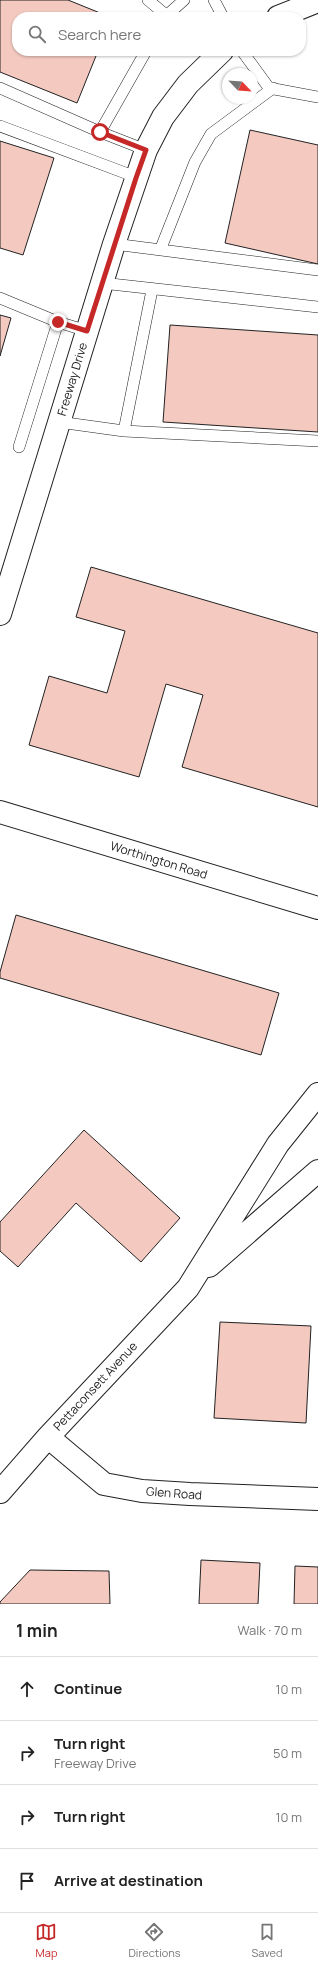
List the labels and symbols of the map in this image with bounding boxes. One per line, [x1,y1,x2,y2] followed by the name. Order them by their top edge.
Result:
[222,68,258,104] north arrow
[91,123,109,141] route start
[49,313,67,331] route end
[53,340,91,418] street label: Freeway Drive
[108,837,210,883] street label: Worthington Road
[49,1338,141,1434] street label: Pettaconsett Avenue
[145,1483,203,1503] street label: Glen Road

